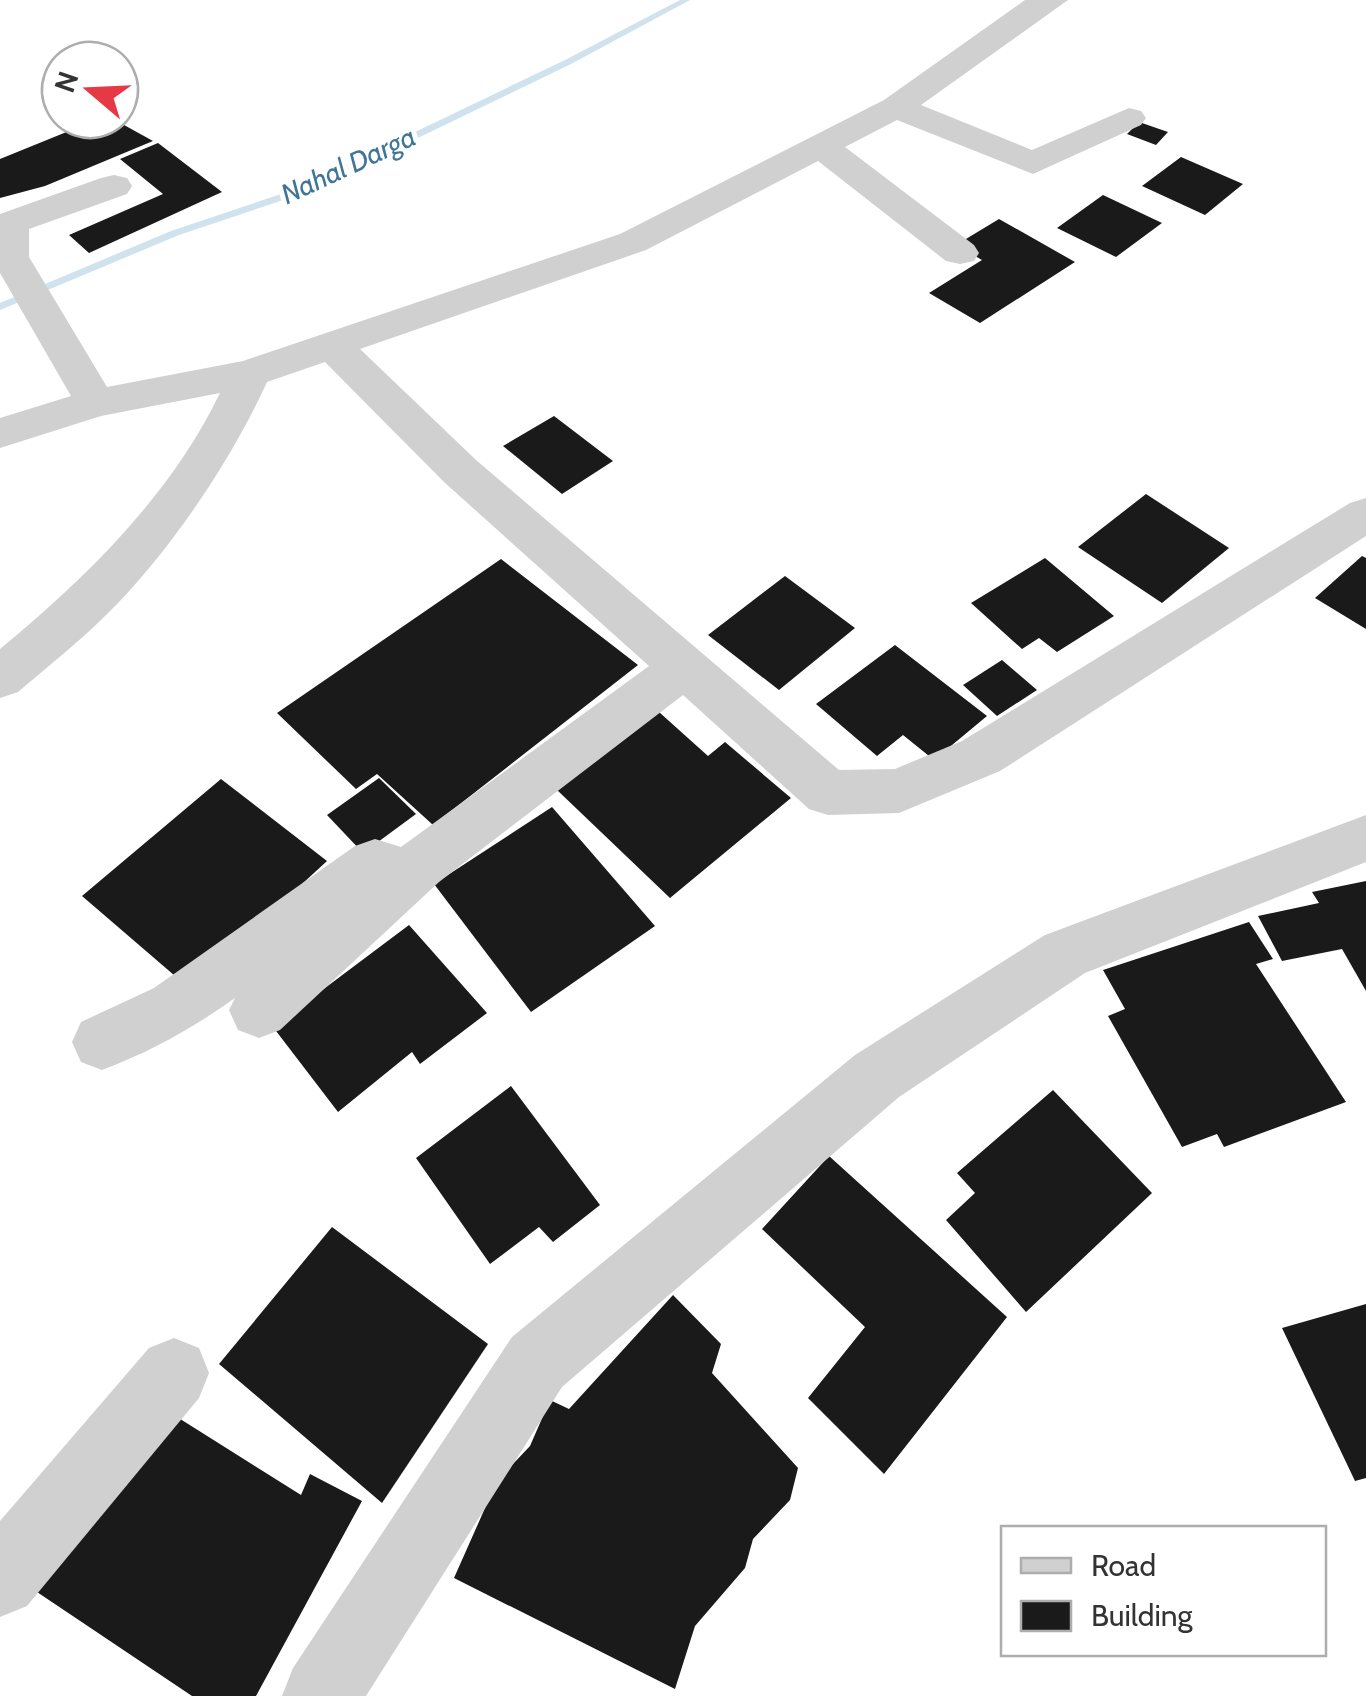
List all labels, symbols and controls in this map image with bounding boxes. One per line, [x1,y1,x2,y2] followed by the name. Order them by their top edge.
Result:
[40,40,140,140] north arrow
[47,67,86,97] text: N
[275,119,421,211] water label: Nahal Darga
[1001,1526,1326,1656] legend
[1091,1547,1156,1584] text: Road
[1091,1597,1194,1634] text: Building

